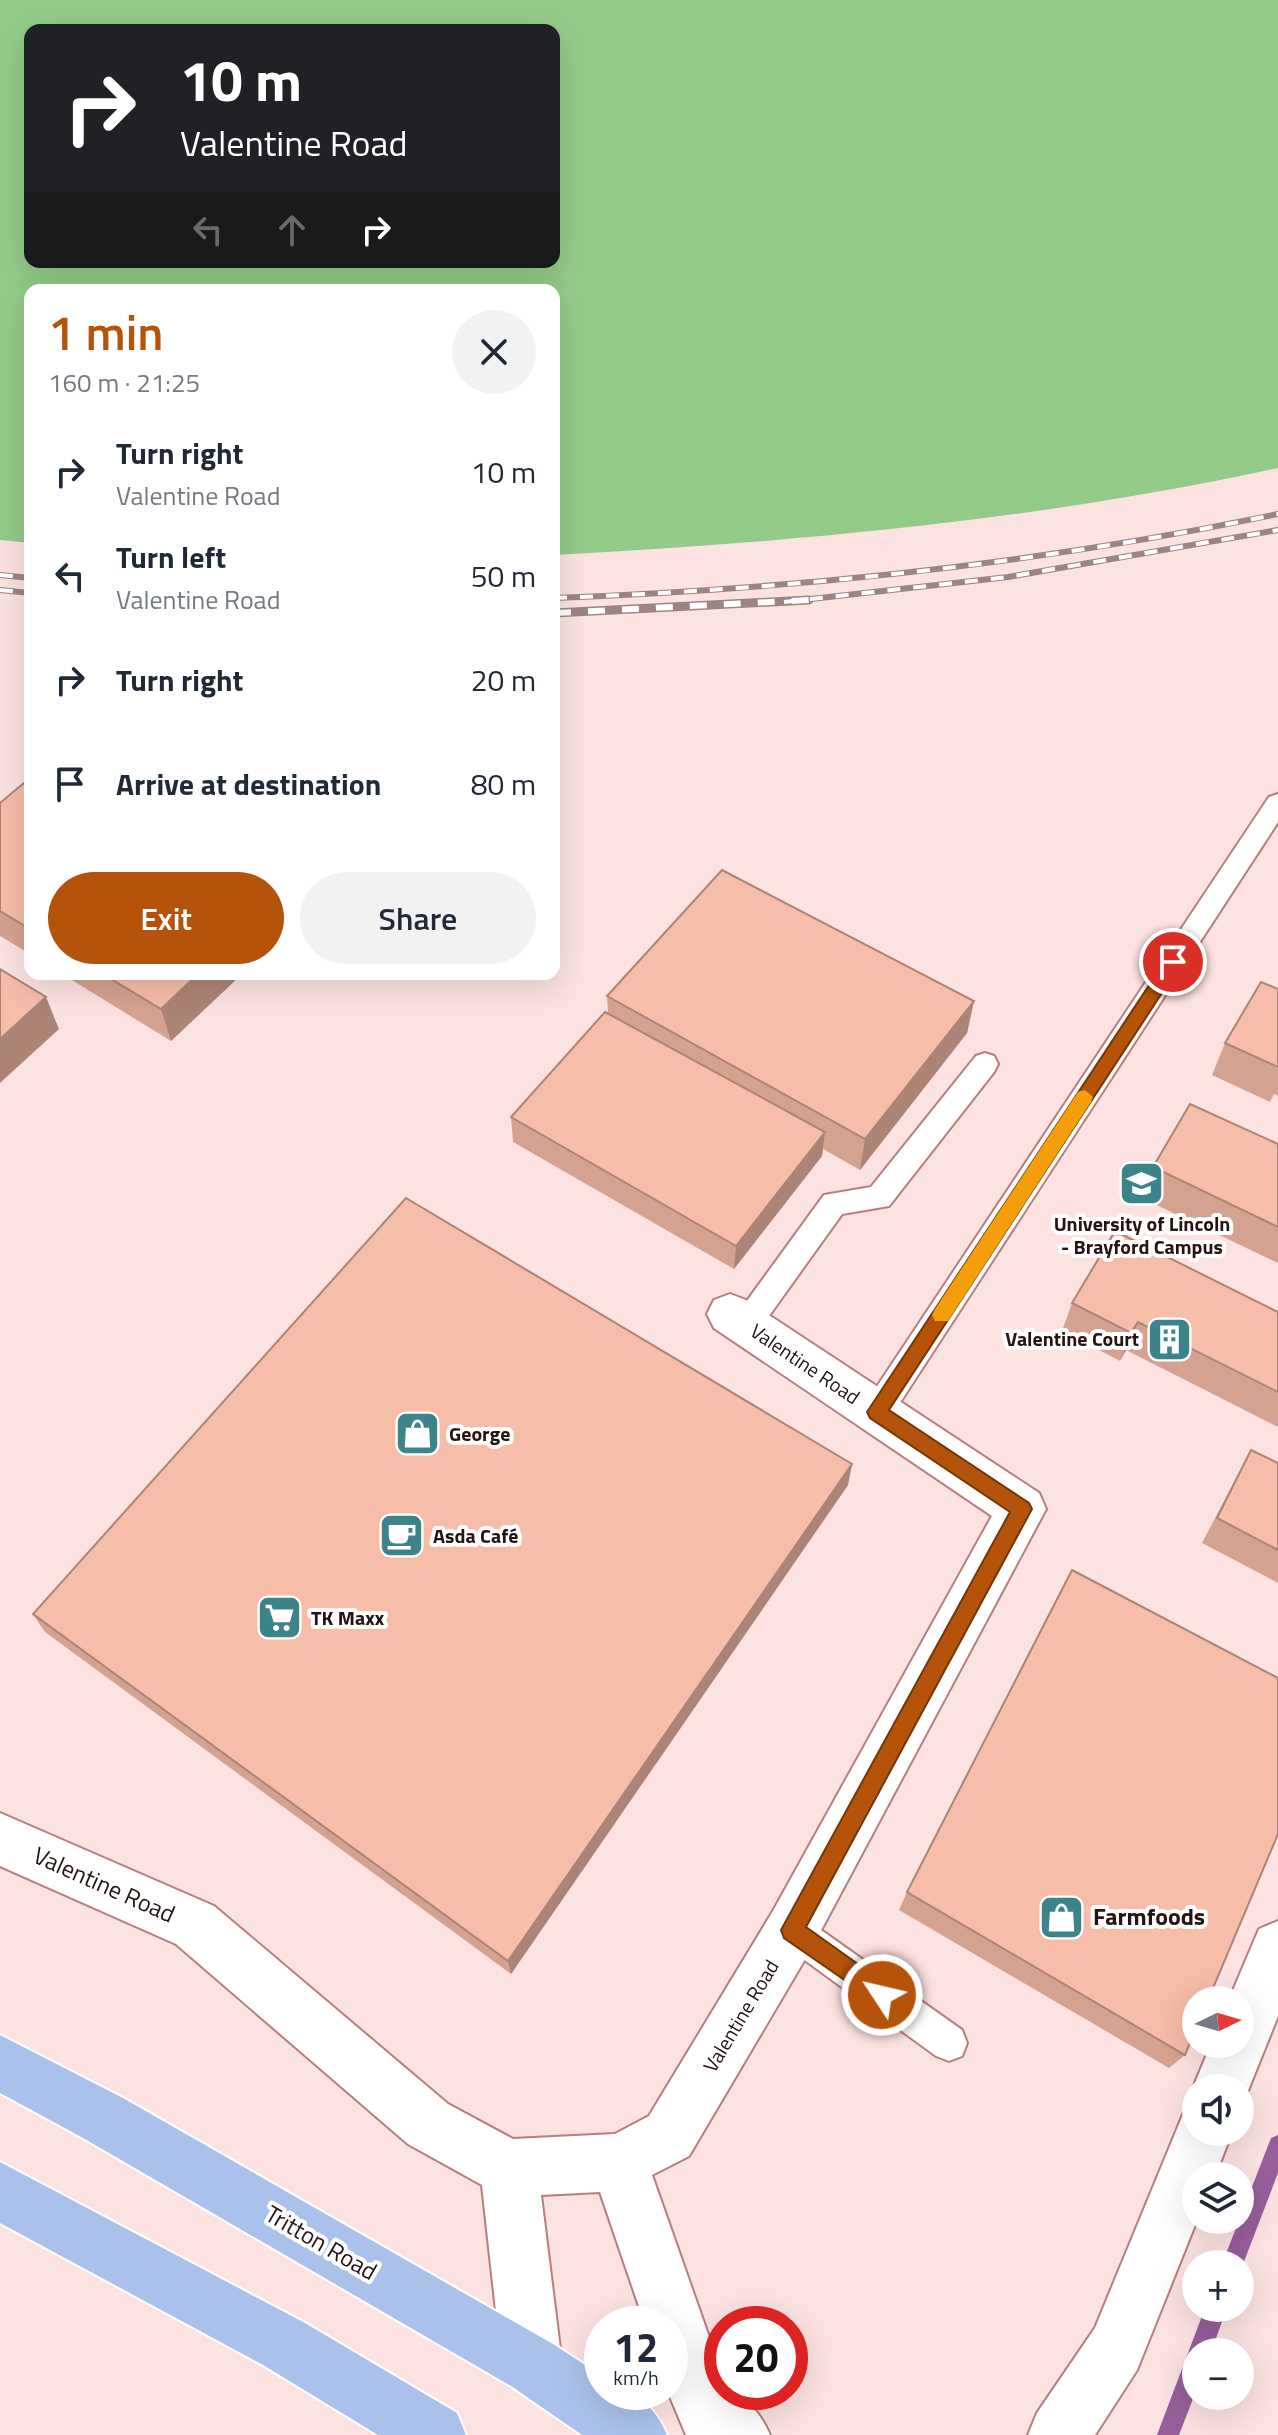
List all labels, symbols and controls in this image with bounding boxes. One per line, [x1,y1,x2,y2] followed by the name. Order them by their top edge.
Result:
[180,38,302,123] text: 10 m
[48,56,152,160] icon: right
[180,115,408,170] text: Valentine Road
[186,208,230,252] icon: left
[270,208,314,252] icon: ahead
[354,208,398,252] icon: right
[48,296,163,369] text: 1 min
[452,310,536,394] button: close
[48,363,200,402] text: 160 m · 21:25
[116,430,244,476] text: Turn right
[471,449,536,495] text: 10 m
[48,450,92,494] icon: right
[116,476,280,515] text: Valentine Road
[116,534,226,580] text: Turn left
[471,553,536,599] text: 50 m
[48,554,92,598] icon: left
[116,580,280,619] text: Valentine Road
[116,657,244,703] text: Turn right
[471,657,536,703] text: 20 m
[48,658,92,702] icon: right
[116,761,381,807] text: Arrive at destination
[471,761,536,807] text: 80 m
[48,762,92,806] icon: arrive
[48,872,284,964] button: Exit
[300,872,536,964] button: Share
[1139,928,1207,996] pin
[1151,940,1195,984] icon: arrive
[1118,1160,1166,1208] school or university icon: University of Lincoln - Brayford Campus
[1054,1208,1230,1262] place label: University of Lincoln - Brayford Campus
[744,1315,866,1412] street label: Valentine Road
[1146,1315,1194,1363] building icon: Valentine Court
[1005,1323,1139,1354] place label: Valentine Court
[394,1410,442,1458] shop icon: George
[449,1418,510,1449] place label: George
[378,1512,426,1560] cafe icon: Asda Café
[433,1520,518,1551] place label: Asda Café
[256,1594,304,1642] supermarket icon: TK Maxx
[311,1602,385,1633] place label: TK Maxx
[28,1837,181,1931] street label: Valentine Road
[1038,1893,1086,1941] shop icon: Farmfoods
[1093,1898,1205,1934] place label: Farmfoods
[840,1953,924,2037] position arrow
[695,1954,786,2078] street label: Valentine Road
[1182,1986,1254,2058] north arrow
[1182,1986,1254,2410] map controls
[1182,2074,1254,2146] button: sound
[1182,2162,1254,2234] button: layers
[259,2196,384,2289] street label: Tritton Road
[1182,2250,1254,2322] button: +
[704,2306,808,2410] speed limit sign: 20
[614,2317,658,2378] text: 12
[1182,2338,1254,2410] button: −
[613,2362,659,2393] text: km/h

